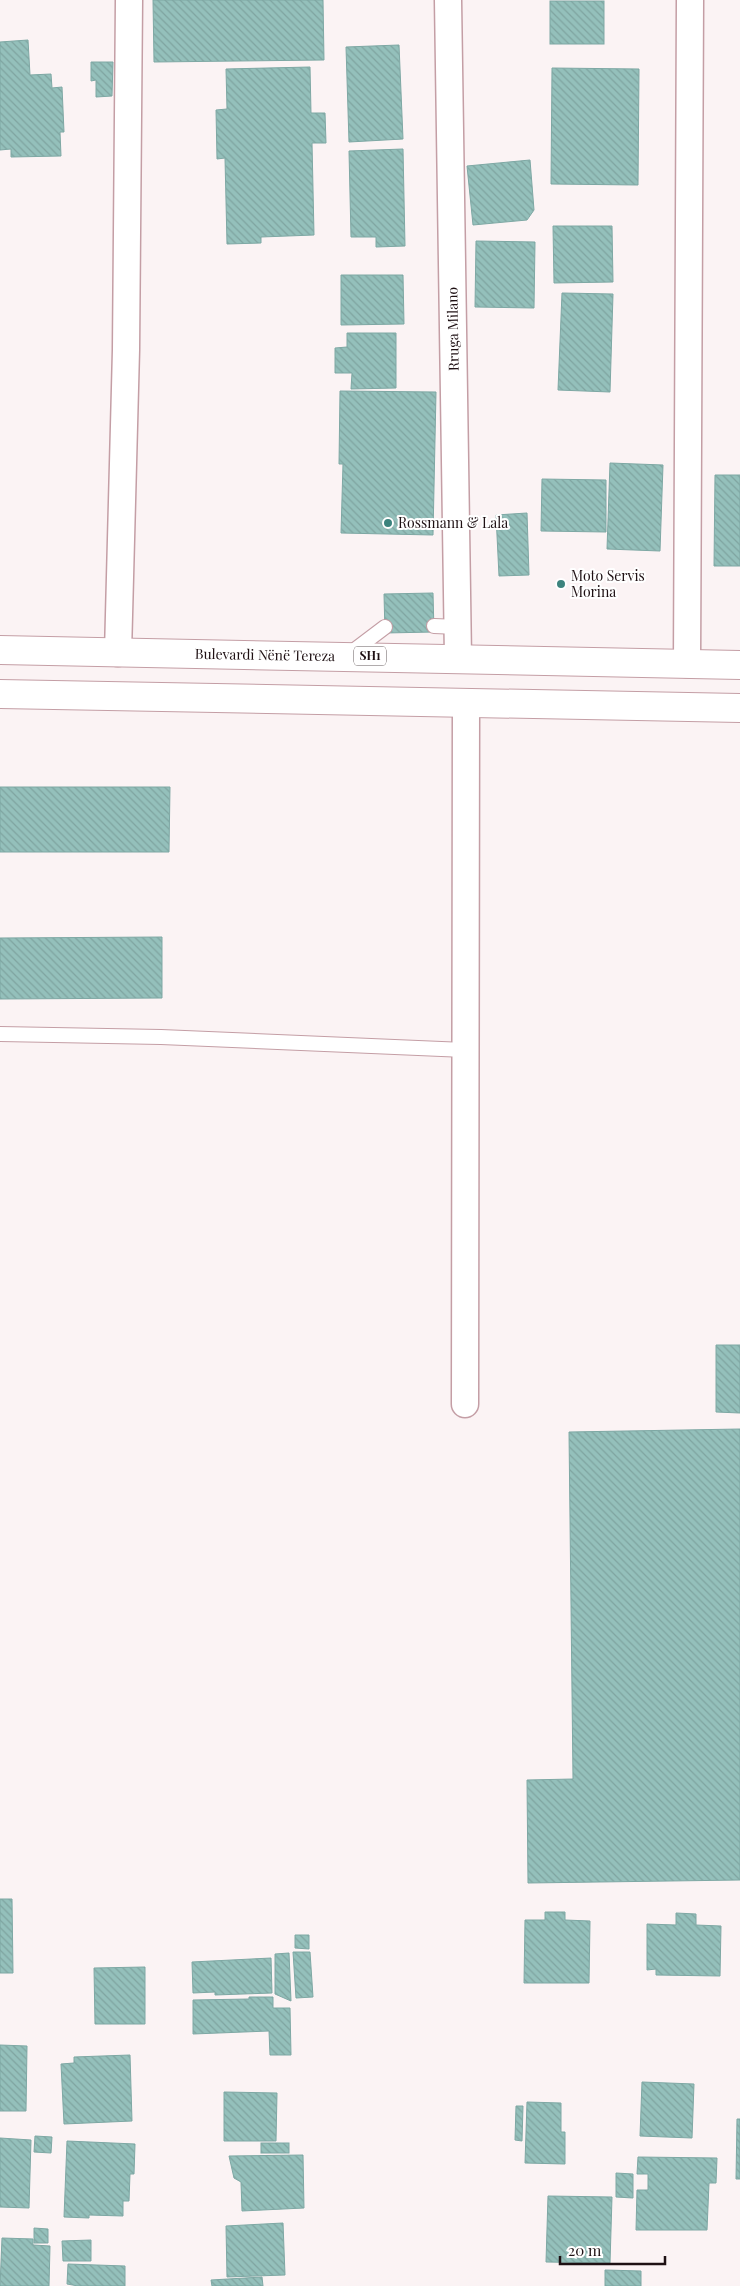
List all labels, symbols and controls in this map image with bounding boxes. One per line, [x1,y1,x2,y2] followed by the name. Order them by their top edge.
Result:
[442,286,463,371] street label: Rruga Milano
[398,513,508,532] place label: Rossmann & Lala
[382,517,394,529] marker: Rossmann & Lala
[571,566,645,601] place label: Moto Servis Morina
[555,578,567,590] marker: Moto Servis Morina
[195,644,335,665] street label: Bulevardi Nënë Tereza
[354,646,386,666] road number: SH1
[560,2234,665,2266] scale bar
[568,2240,602,2260] text: 20 m

